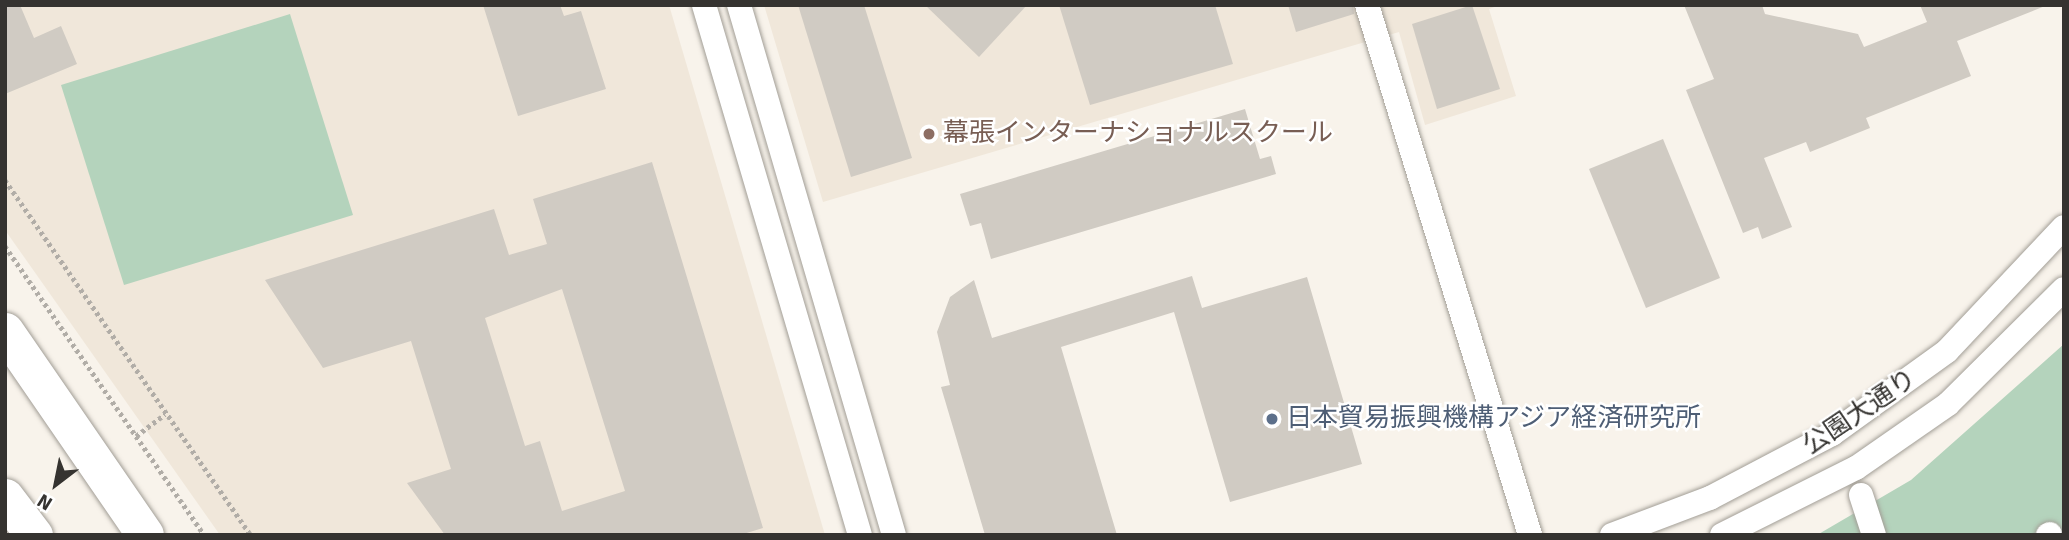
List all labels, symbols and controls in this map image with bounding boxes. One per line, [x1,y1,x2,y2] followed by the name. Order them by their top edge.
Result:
[943,118,1333,150] place label: 幕張インターナショナルスクール
[921,126,937,142] marker: 幕張インターナショナルスクール
[1797,364,1923,462] street label: 公園大通り
[1286,403,1702,435] place label: 日本貿易振興機構アジア経済研究所
[1264,411,1280,427] marker: 日本貿易振興機構アジア経済研究所
[21,449,91,519] north arrow
[33,488,57,515] text: N

